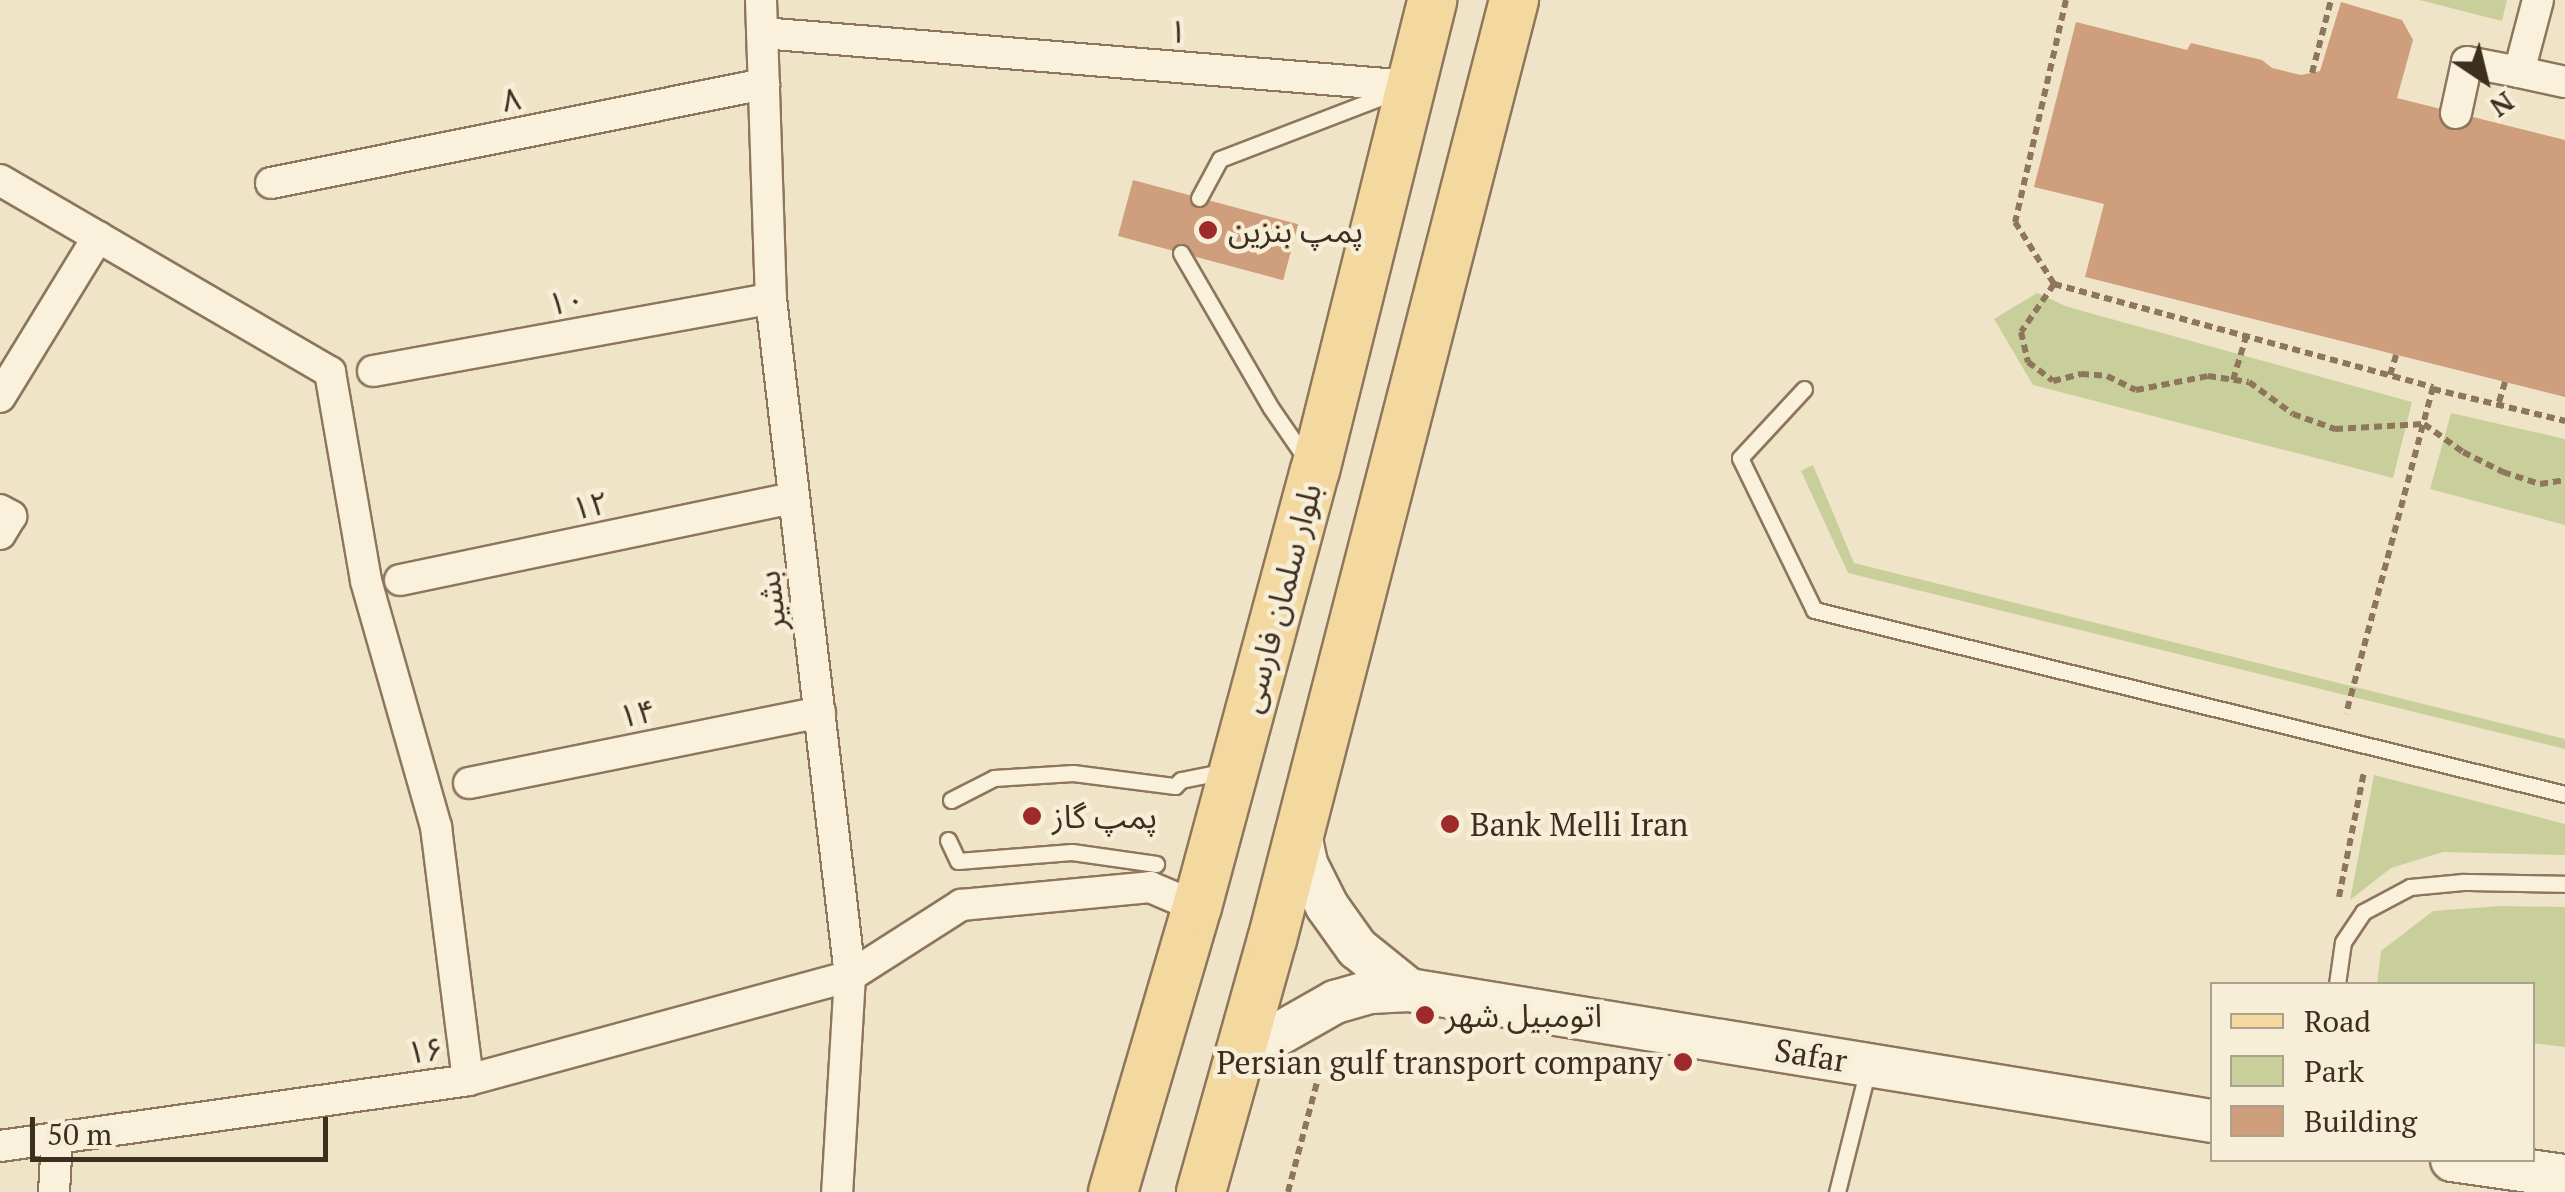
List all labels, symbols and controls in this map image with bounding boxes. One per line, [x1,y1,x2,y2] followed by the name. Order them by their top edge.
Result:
[1167,11,1189,51] street label: ۱
[2435,30,2535,130] north arrow
[498,78,524,120] street label: ۸
[2483,84,2522,126] text: N
[1228,211,1363,249] place label: پمپ بنزین
[1197,219,1219,241] marker: پمپ بنزین
[545,279,587,323] street label: ۱۰
[1231,479,1329,717] street label: بلوار سلمان فارسی
[568,482,612,528] street label: ۱۲
[748,569,794,633] street label: بشیر
[615,691,659,735] street label: ۱۴
[1052,797,1157,835] place label: پمپ گاز
[1021,805,1043,827] marker: پمپ گاز
[1470,805,1688,843] place label: Bank Melli Iran
[1439,813,1461,835] marker: Bank Melli Iran
[2210,982,2535,1162] legend
[1445,996,1602,1034] place label: اتومبیل شهر
[2304,1001,2371,1041] text: Road
[1414,1004,1436,1026] marker: اتومبیل شهر
[404,1028,446,1072] street label: ۱۶
[1772,1030,1850,1080] street label: Safar
[1217,1043,1663,1081] place label: Persian gulf transport company
[1672,1051,1694,1073] marker: Persian gulf transport company
[2304,1051,2364,1091] text: Park
[35,1097,332,1159] scale bar
[2304,1101,2417,1141] text: Building
[47,1114,112,1154] text: 50 m

